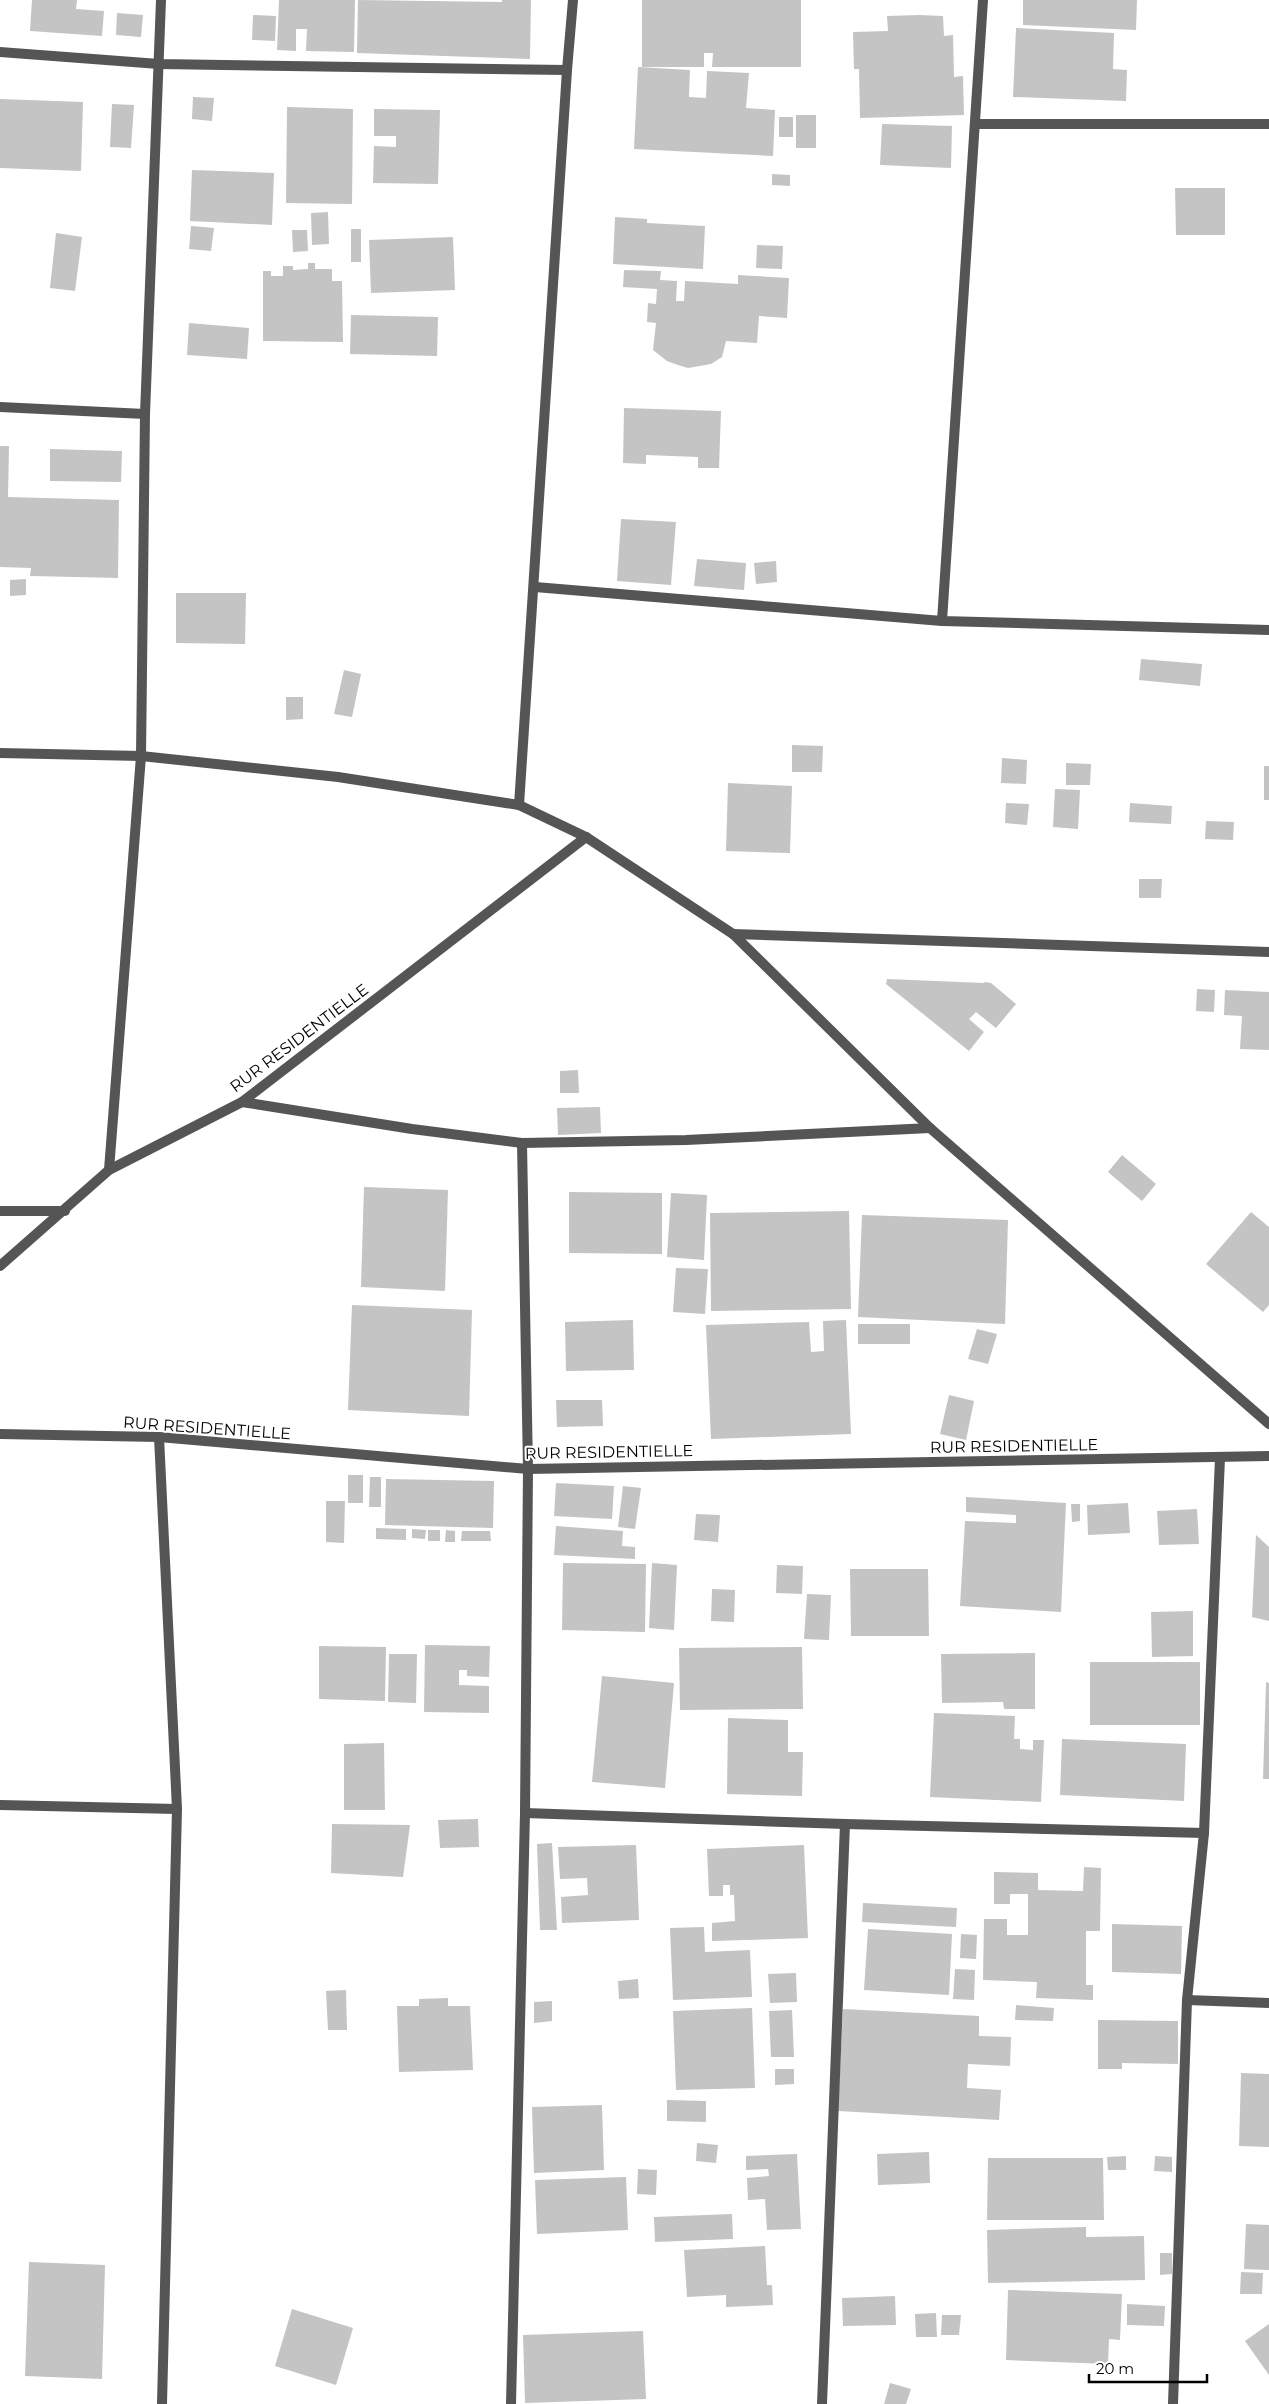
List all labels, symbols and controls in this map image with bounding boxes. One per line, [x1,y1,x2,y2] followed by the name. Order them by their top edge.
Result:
[226,980,372,1096] street label: RUR RESIDENTIELLE
[122,1413,292,1443] street label: RUR RESIDENTIELLE
[930,1435,1098,1457] street label: RUR RESIDENTIELLE
[525,1441,693,1463] street label: RUR RESIDENTIELLE
[1089,2352,1206,2384] scale bar
[1096,2359,1134,2378] text: 20 m

